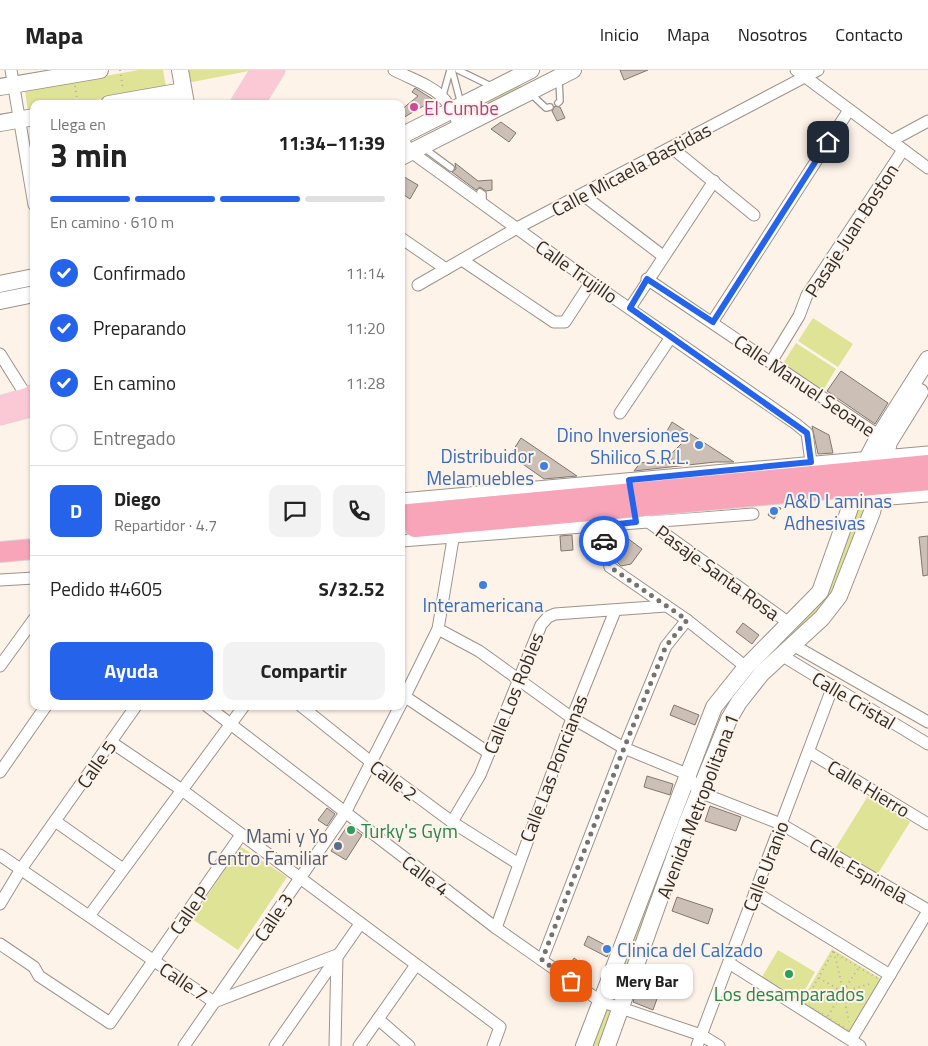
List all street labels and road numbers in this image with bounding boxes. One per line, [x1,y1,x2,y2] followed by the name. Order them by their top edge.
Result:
[546,115,716,223] street label: Calle Micaela Bastidas
[797,158,905,302] street label: Pasaje Juan Boston
[530,232,624,310] street label: Calle Trujillo
[728,327,882,443] street label: Calle Manuel Seoane
[650,517,786,627] street label: Pasaje Santa Rosa
[475,628,551,758] street label: Calle Los Robles
[807,664,901,736] street label: Calle Cristal
[512,690,595,846] street label: Calle Las Poncianas
[648,710,746,902] street label: Avenida Metropolitana 1
[69,734,123,794] street label: Calle 5
[364,752,424,808] street label: Calle 2
[822,752,916,824] street label: Calle Hierro
[734,816,796,916] street label: Calle Uranio
[804,830,914,910] street label: Calle Espinela
[396,847,456,903] street label: Calle 4
[162,880,216,940] street label: Calle P
[246,887,300,947] street label: Calle 3
[154,954,214,1008] street label: Calle 7

